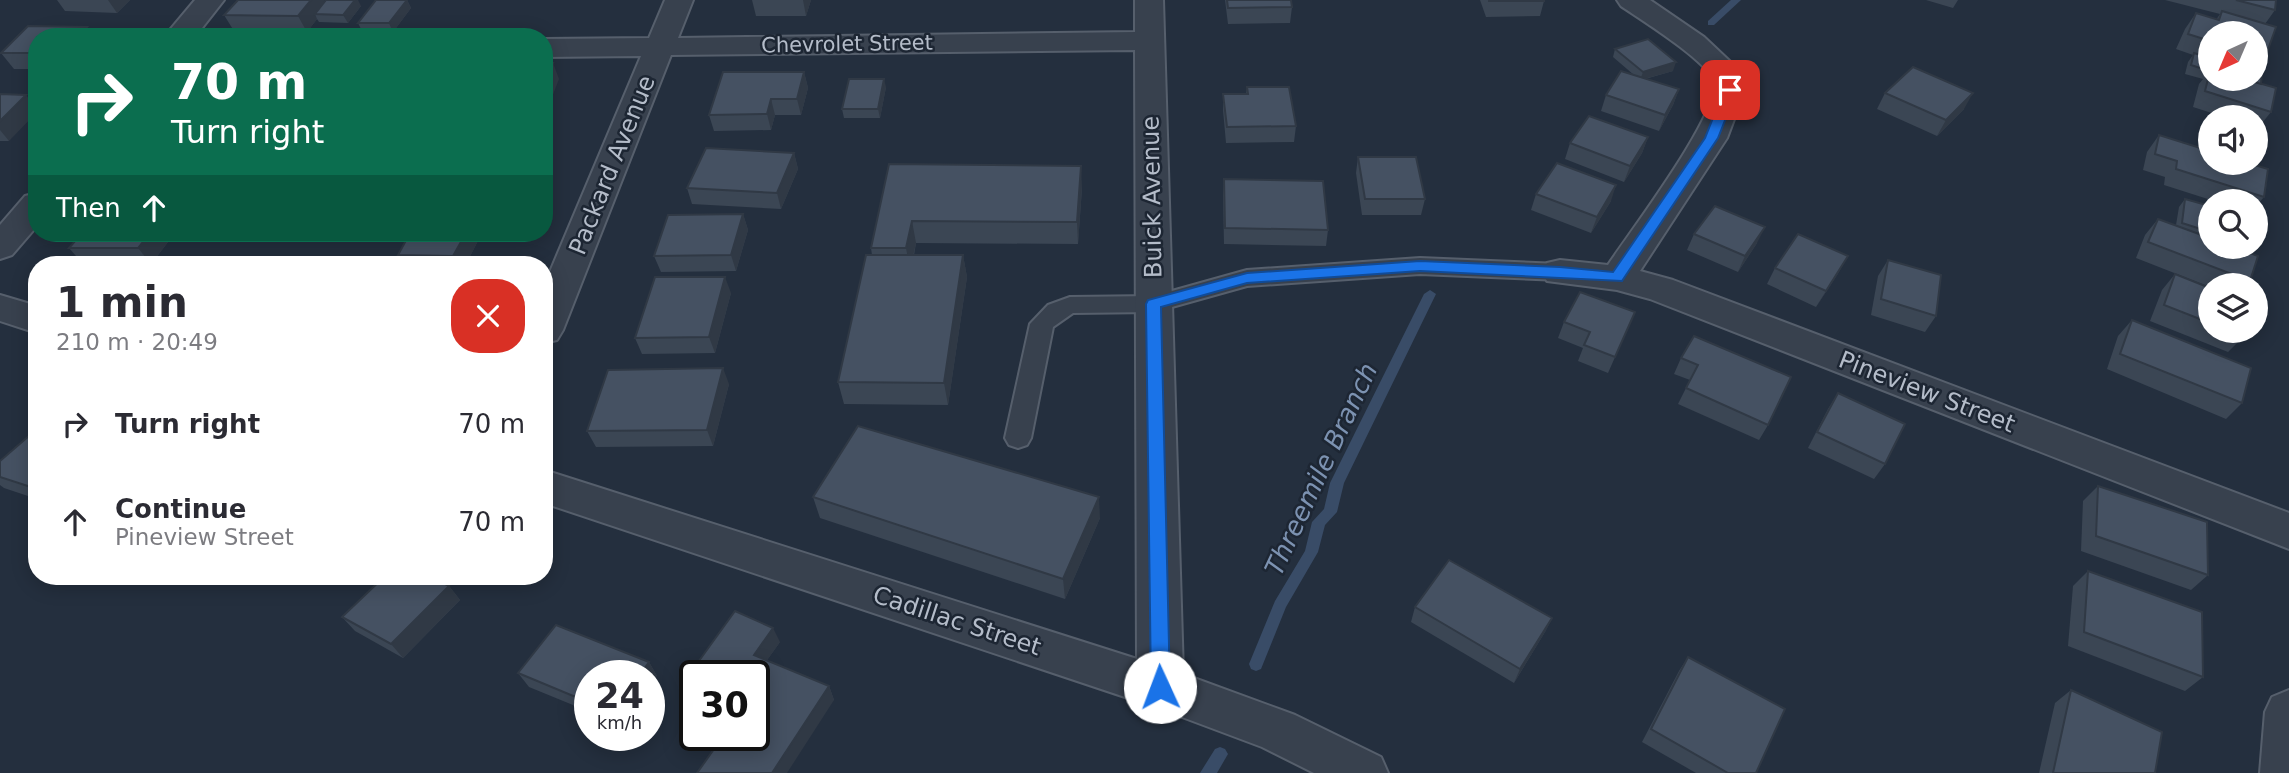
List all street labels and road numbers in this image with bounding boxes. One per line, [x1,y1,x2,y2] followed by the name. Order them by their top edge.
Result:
[761,31,933,57] street label: Chevrolet Street
[563,71,661,259] street label: Packard Avenue
[1137,116,1167,278] street label: Buick Avenue
[1835,346,2019,438] street label: Pineview Street
[869,581,1045,661] street label: Cadillac Street

